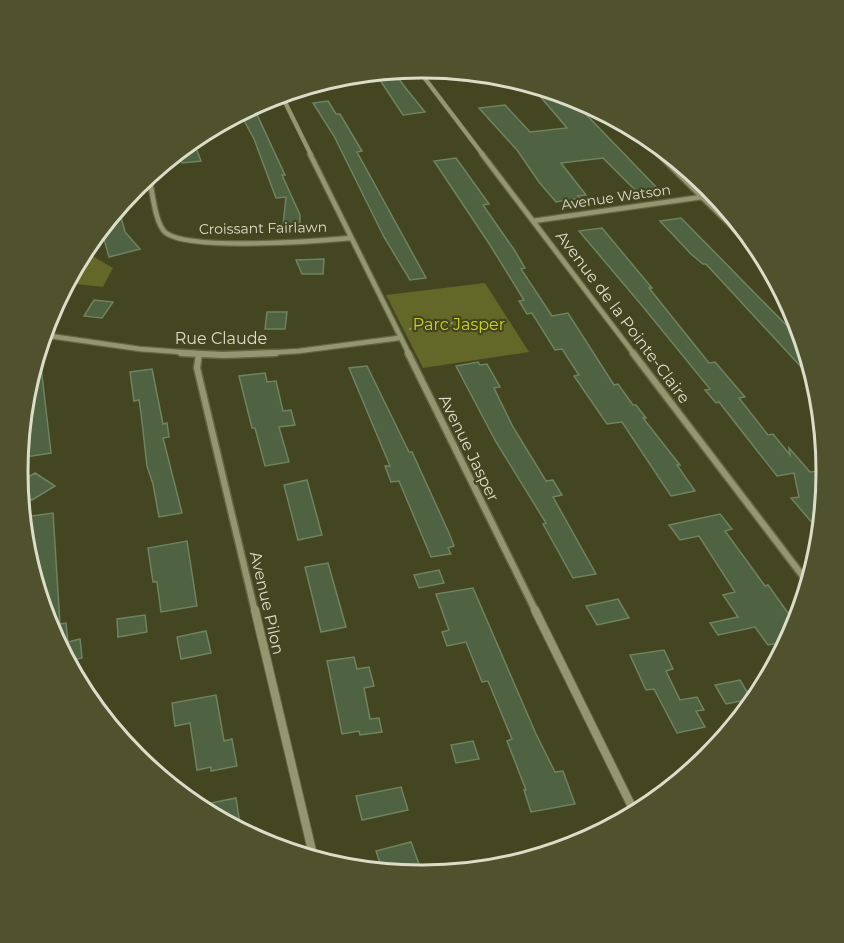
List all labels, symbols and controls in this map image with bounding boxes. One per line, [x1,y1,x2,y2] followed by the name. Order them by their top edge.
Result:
[560,180,672,214] street label: Avenue Watson
[199,218,327,238] street label: Croissant Fairlawn
[552,227,694,407] street label: Avenue de la Pointe-Claire
[413,315,505,334] park label: Parc Jasper
[175,329,267,348] street label: Rue Claude
[435,391,503,505] street label: Avenue Jasper
[246,549,288,657] street label: Avenue Pilon

